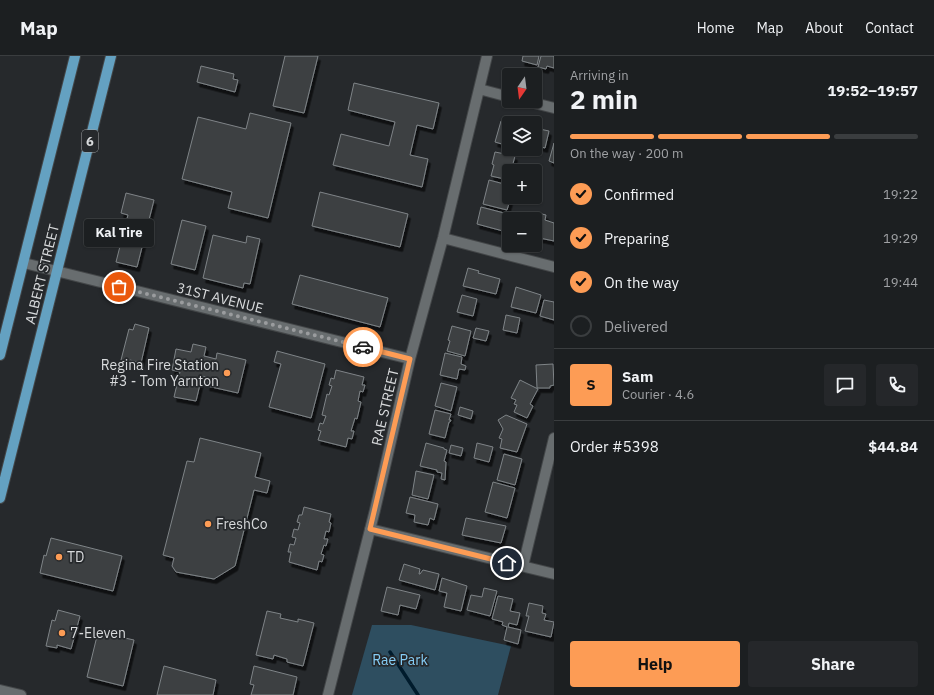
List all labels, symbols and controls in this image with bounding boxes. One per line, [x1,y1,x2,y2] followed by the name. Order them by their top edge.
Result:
[20,16,58,40] text: Map
[697,19,734,37] text: Home
[756,19,783,37] text: Map
[805,19,843,37] text: About
[865,19,914,37] text: Contact
[570,67,629,84] text: Arriving in
[502,68,542,108] north arrow
[502,68,542,252] map controls
[827,81,918,100] text: 19:52–19:57
[570,82,638,116] text: 2 min
[502,116,542,156] button: layers
[82,130,98,152] road number: 6
[570,145,683,162] text: On the way · 200 m
[502,164,542,204] button: +
[570,183,592,205] icon: check
[604,185,674,204] text: Confirmed
[883,186,918,203] text: 19:22
[502,212,542,252] button: −
[84,219,154,247] callout: Kal Tire
[21,222,63,326] street label: ALBERT STREET
[95,224,143,241] text: Kal Tire
[570,227,592,249] icon: check
[604,229,669,248] text: Preparing
[883,230,918,247] text: 19:29
[102,270,136,304] pin
[570,271,592,293] icon: check
[604,273,679,292] text: On the way
[883,274,918,291] text: 19:44
[108,276,130,298] icon: bag
[175,279,265,317] street label: 31ST AVENUE
[604,317,668,336] text: Delivered
[343,327,383,367] courier
[352,336,374,358] icon: car
[101,356,219,390] place label: Regina Fire Station #3 - Tom Yarnton
[824,364,866,406] button: chat
[876,364,918,406] button: phone
[367,367,403,447] street label: RAE STREET
[622,367,653,386] text: Sam
[222,368,232,378] marker: Regina Fire Station #3 - Tom Yarnton
[586,375,596,394] text: S
[622,386,694,403] text: Courier · 4.6
[570,437,659,456] text: Order #5398
[868,437,918,456] text: $44.84
[216,515,268,533] place label: FreshCo
[203,519,213,529] marker: FreshCo
[490,546,524,580] pin
[67,548,84,566] place label: TD
[54,552,64,562] marker: TD
[496,552,518,574] icon: home
[70,624,126,642] place label: 7-Eleven
[57,628,67,638] marker: 7-Eleven
[570,641,740,687] button: Help
[748,641,918,687] button: Share
[372,651,428,669] park label: Rae Park

